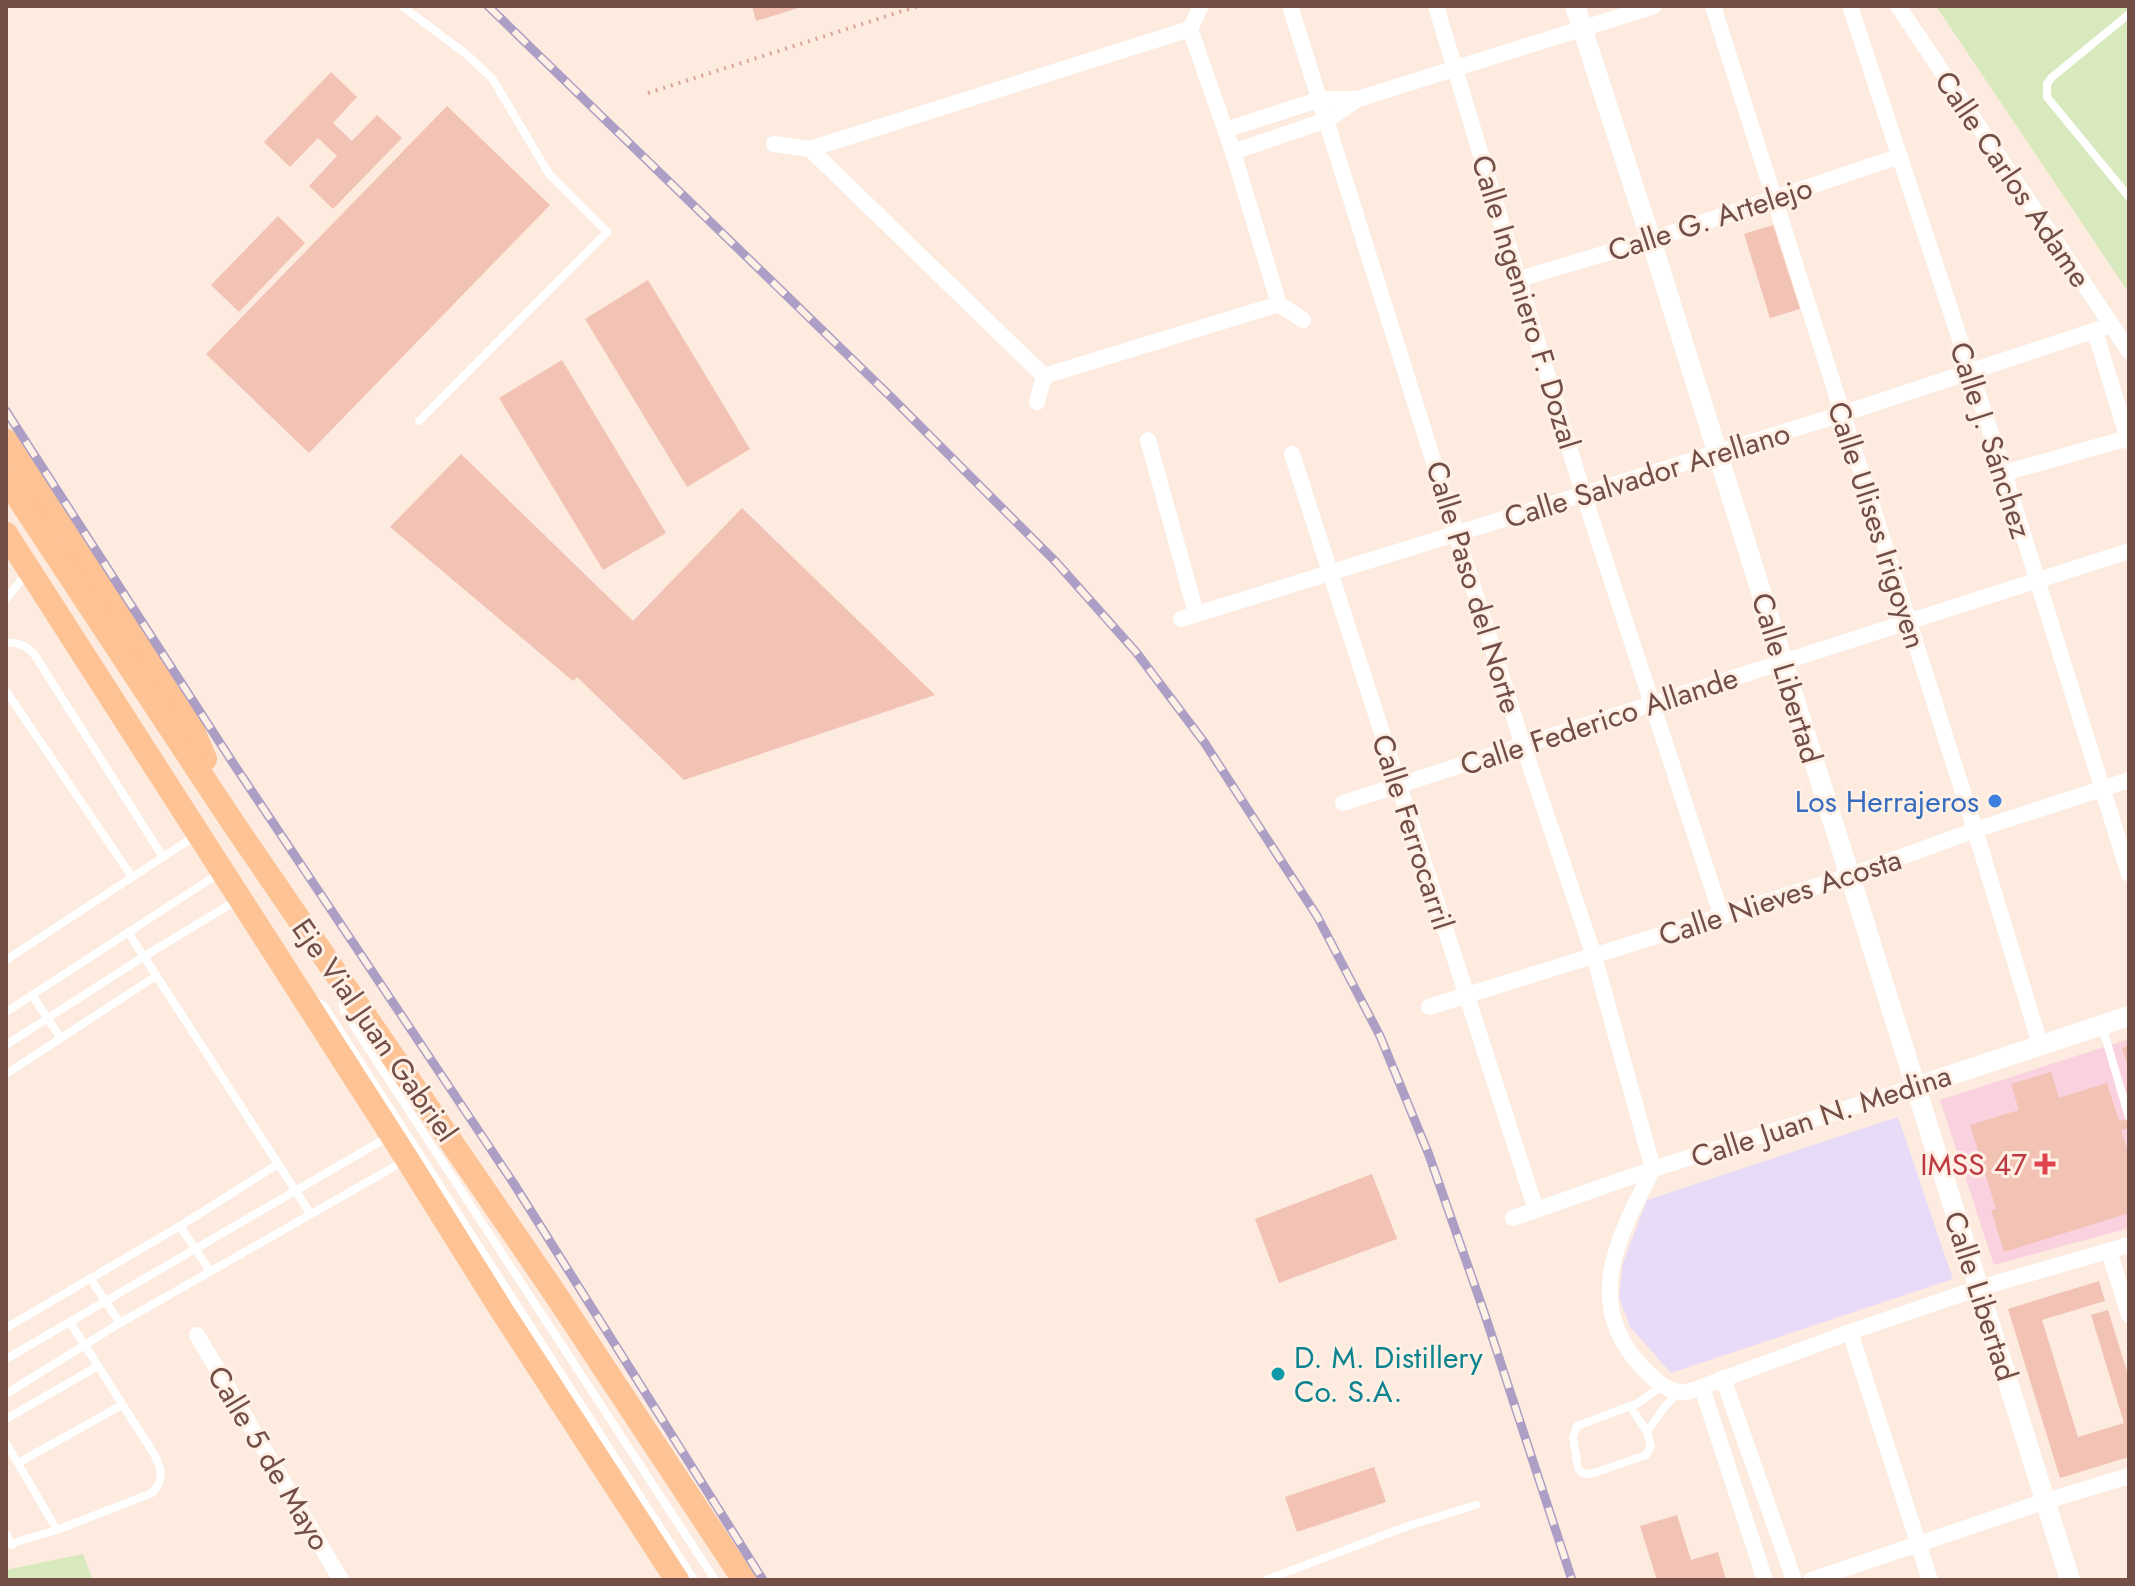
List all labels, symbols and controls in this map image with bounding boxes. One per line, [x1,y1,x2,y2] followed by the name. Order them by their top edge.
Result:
[1924,62,2102,296] street label: Calle Carlos Adame
[1461,150,1591,454] street label: Calle Ingeniero F. Dozal
[1602,166,1818,272] street label: Calle G. Artelejo
[1939,336,2043,544] street label: Calle J. Sánchez
[1817,396,1937,654] street label: Calle Ulises Irigoyen
[1499,411,1795,539] street label: Calle Salvador Arellano
[1415,456,1533,718] street label: Calle Paso del Norte
[1741,588,1833,768] street label: Calle Libertad
[1455,656,1743,786] street label: Calle Federico Allande
[1361,729,1465,935] street label: Calle Ferrocarril
[1795,780,1979,823] place label: Los Herrajeros
[1986,792,2004,810] marker: Los Herrajeros
[1653,837,1907,957] street label: Calle Nieves Acosta
[282,910,468,1150] street label: Eje Vial Juan Gabriel
[1685,1054,1957,1178] street label: Calle Juan N. Medina
[1920,1143,2027,1186] place label: IMSS 47
[2034,1153,2056,1175] marker: IMSS 47
[1933,1206,2029,1386] street label: Calle Libertad
[1294,1336,1484,1413] place label: D. M. Distillery Co. S.A.
[197,1358,341,1558] street label: Calle 5 de Mayo
[1269,1365,1287,1383] marker: D. M. Distillery Co. S.A.

